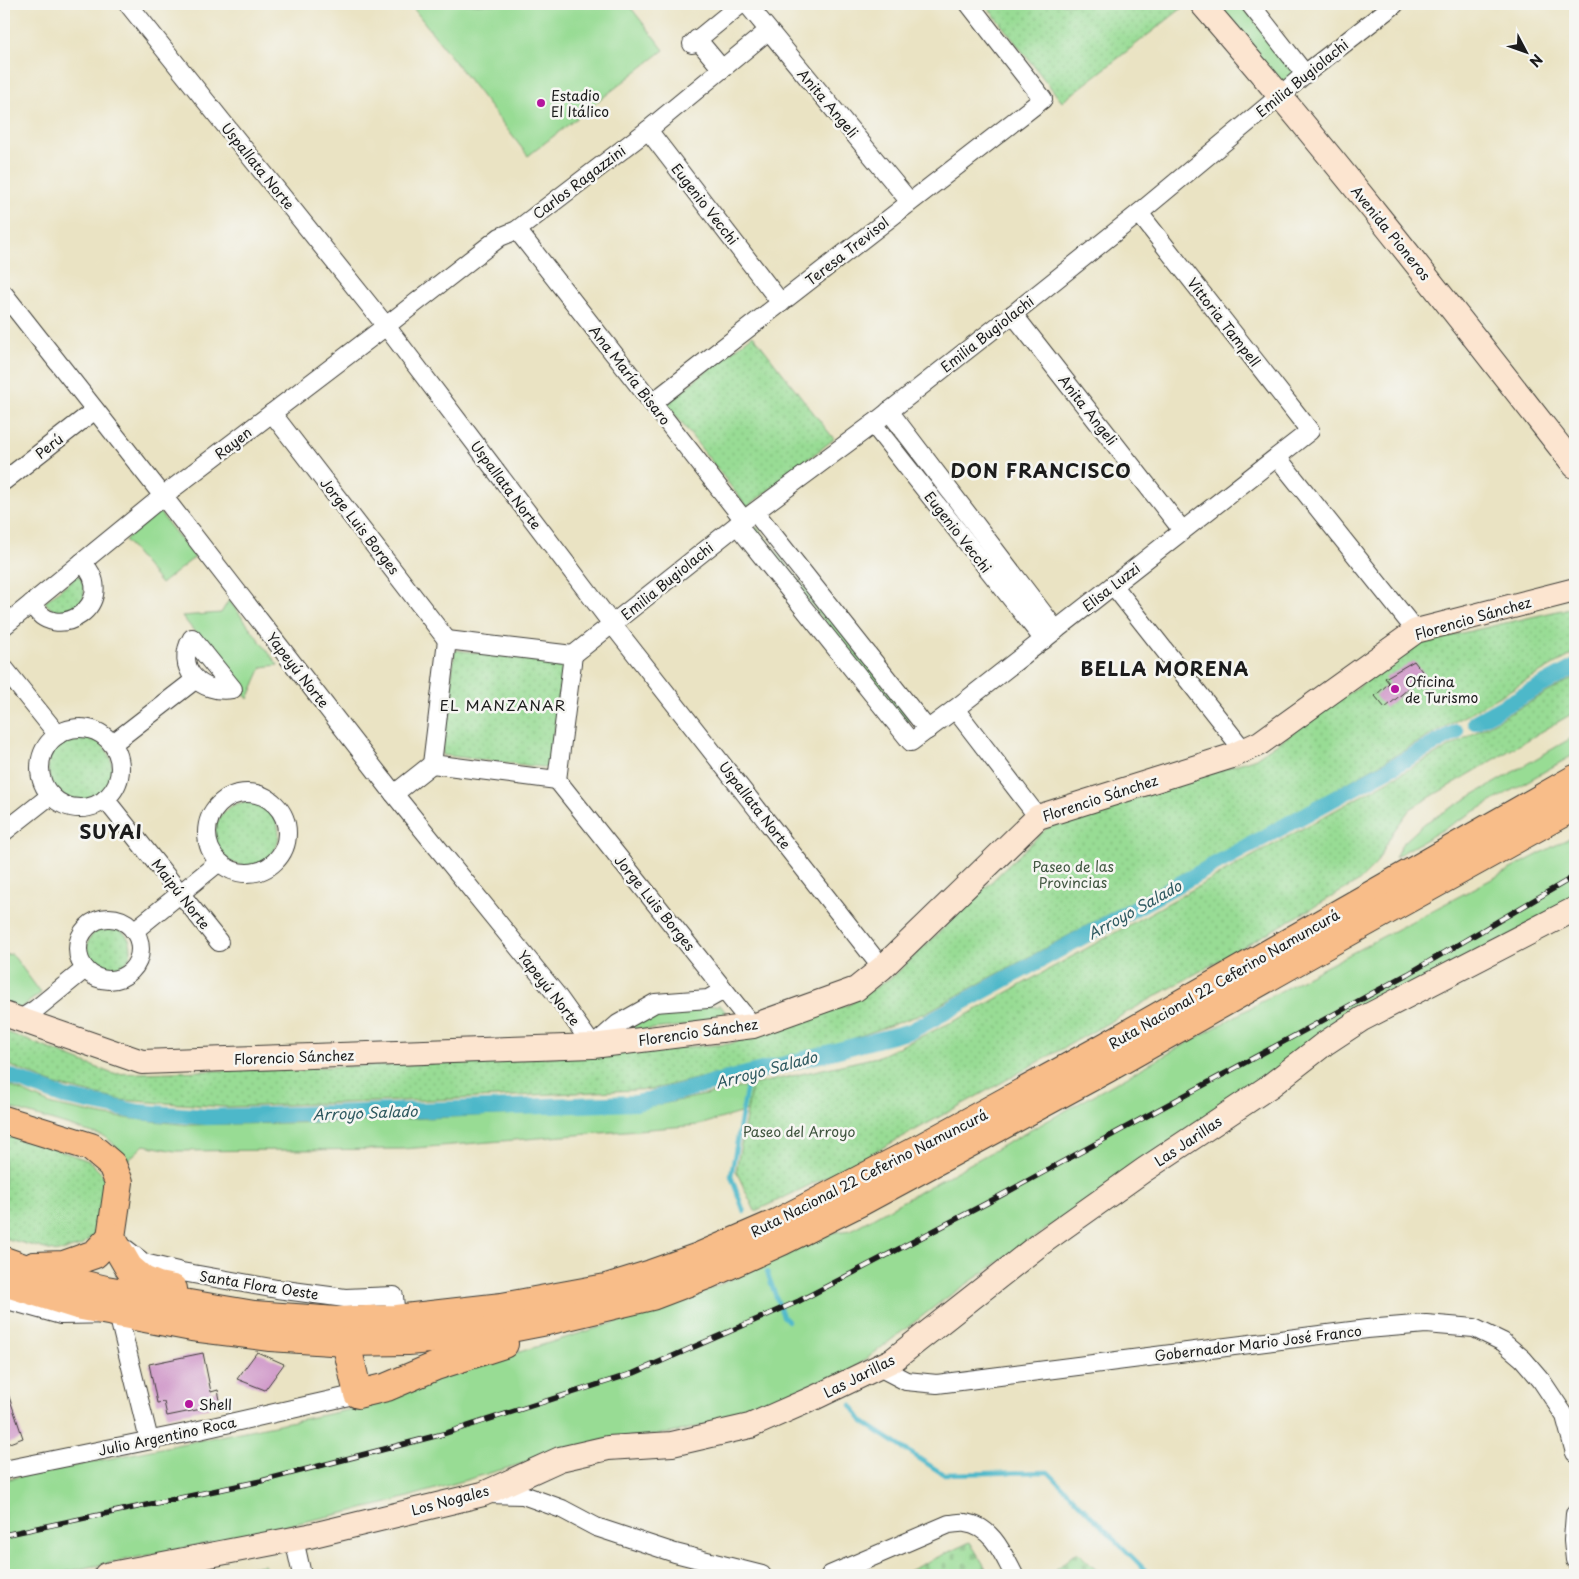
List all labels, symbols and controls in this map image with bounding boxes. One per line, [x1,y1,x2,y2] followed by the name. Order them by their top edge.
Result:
[1502,28,1552,78] north arrow
[1251,34,1353,122] street label: Emilia Bugiolachi
[1525,50,1548,72] text: N
[793,64,863,142] street label: Anita Angeli
[551,85,609,122] place label: Estadio El Itálico
[535,97,547,109] marker: Estadio El Itálico
[216,118,300,214] street label: Uspallata Norte
[528,140,630,224] street label: Carlos Ragazzini
[666,159,744,249] street label: Eugenio Vecchi
[1346,181,1436,285] street label: Avenida Pioneros
[801,212,893,290] street label: Teresa Trevisol
[1182,273,1266,371] street label: Vittoria Tampell
[936,291,1038,377] street label: Emilia Bugiolachi
[584,321,676,430] street label: Ana María Bisaro
[1054,370,1122,450] street label: Anita Angeli
[210,422,256,464] street label: Rayen
[31,428,67,464] street label: Perú
[466,436,546,534] street label: Uspallata Norte
[950,456,1132,484] district label: DON FRANCISCO
[315,473,405,579] street label: Jorge Luis Borges
[919,487,997,577] street label: Eugenio Vecchi
[616,537,718,625] street label: Emilia Bugiolachi
[1078,558,1145,616] street label: Elisa Luzzi
[1412,591,1534,645] street label: Florencio Sánchez
[262,628,334,712] street label: Yapeyú Norte
[1080,654,1250,682] district label: BELLA MORENA
[1405,671,1478,708] place label: Oficina de Turismo
[1389,683,1401,695] marker: Oficina de Turismo
[440,693,566,716] district label: EL MANZANAR
[714,757,796,853] street label: Uspallata Norte
[1039,769,1161,827] street label: Florencio Sánchez
[79,817,143,845] district label: SUYAI
[610,851,700,955] street label: Jorge Luis Borges
[147,854,215,934] street label: Maipú Norte
[1032,856,1114,893] park label: Paseo de las Provincias
[1083,873,1186,944] water label: Arroyo Salado
[1105,904,1344,1054] street label: Ruta Nacional 22 Ceferino Namuncurá
[513,946,585,1030] street label: Yapeyú Norte
[637,1013,759,1051] street label: Florencio Sánchez
[233,1044,355,1070] street label: Florencio Sánchez
[713,1044,820,1094] water label: Arroyo Salado
[312,1099,418,1125] water label: Arroyo Salado
[747,1104,992,1242] street label: Ruta Nacional 22 Ceferino Namuncurá
[1150,1111,1226,1171] street label: Las Jarillas
[743,1121,855,1142] park label: Paseo del Arroyo
[198,1265,320,1305] street label: Santa Flora Oeste
[1153,1320,1363,1366] street label: Gobernador Mario José Franco
[820,1349,898,1403] street label: Las Jarillas
[199,1394,232,1415] place label: Shell
[183,1398,195,1410] marker: Shell
[96,1411,239,1461] street label: Julio Argentino Roca
[409,1480,491,1520] street label: Los Nogales

